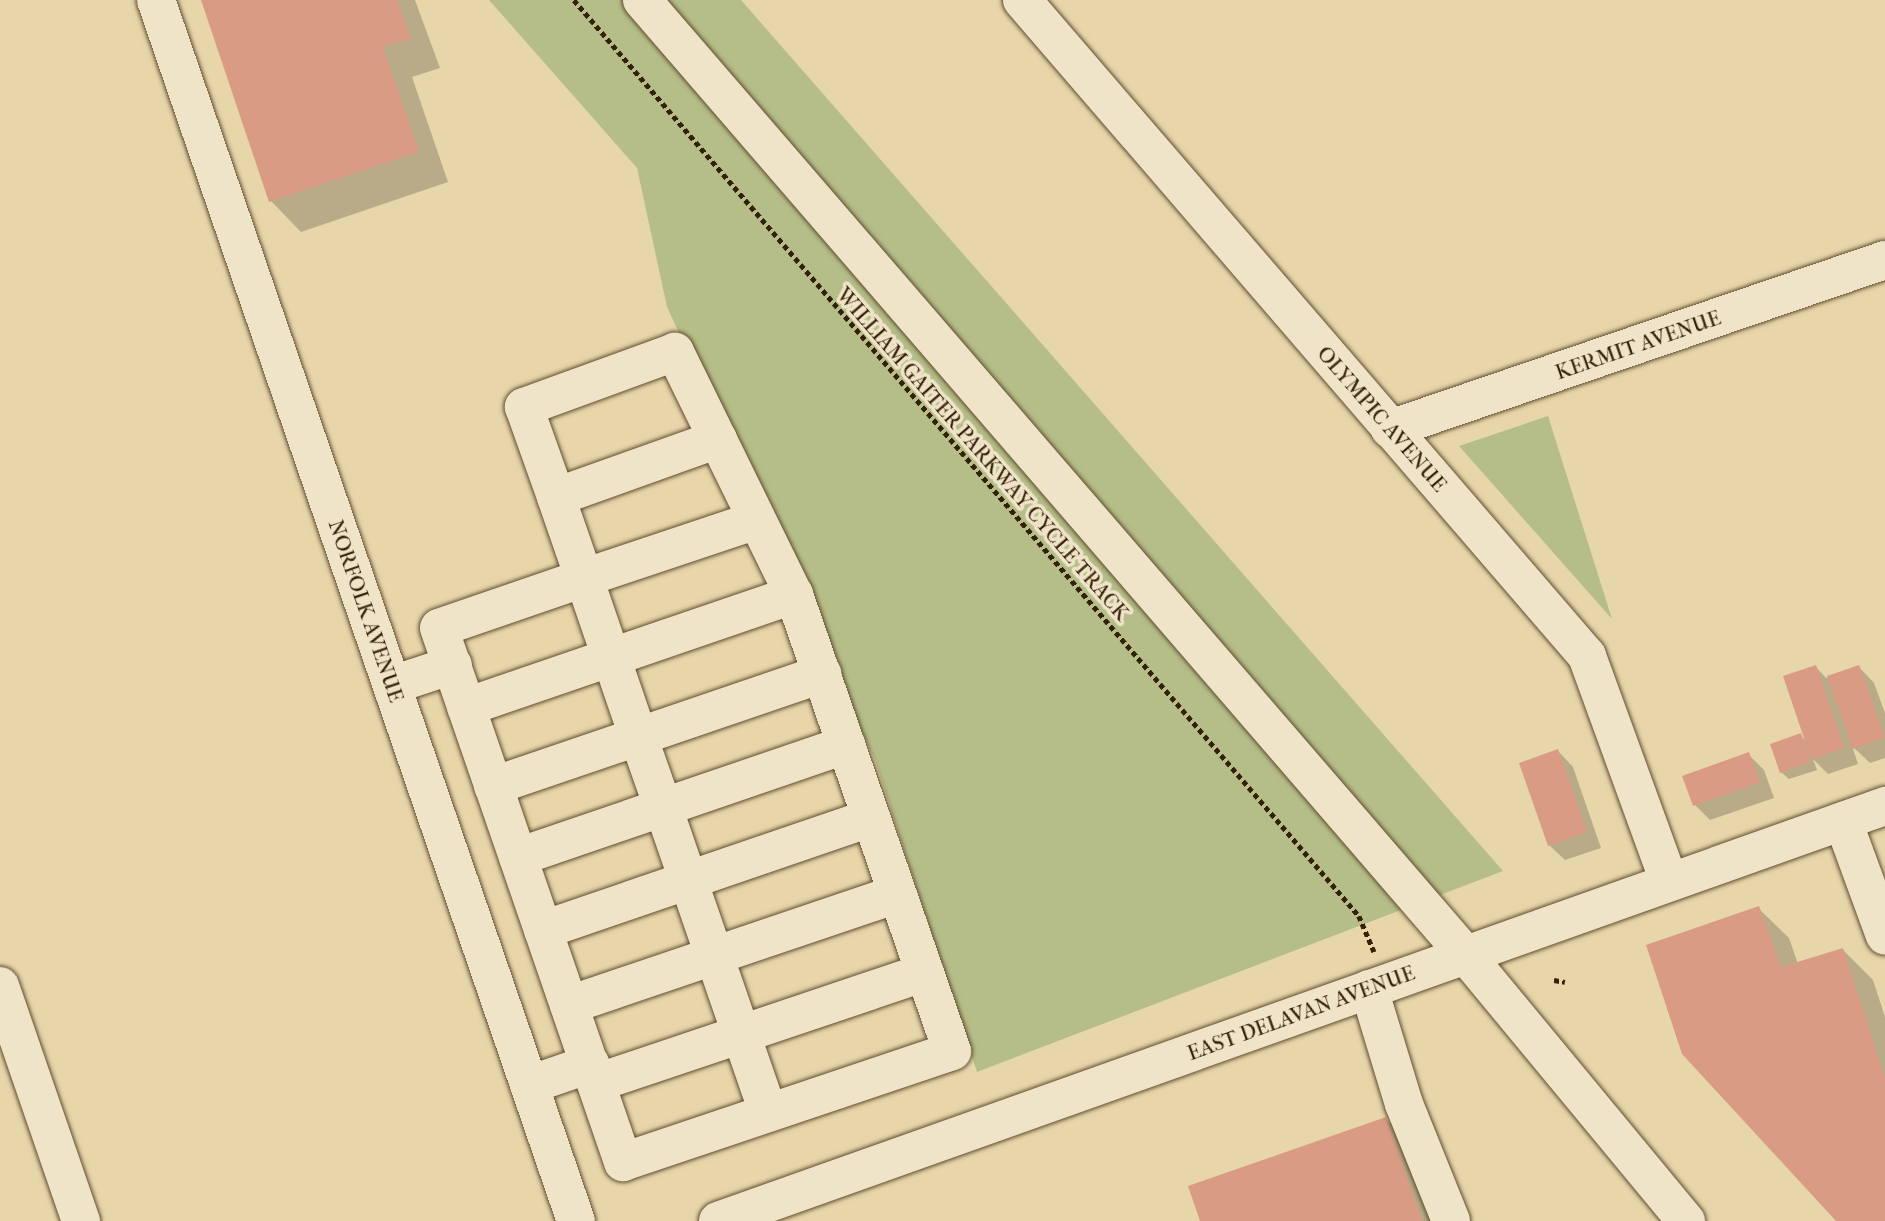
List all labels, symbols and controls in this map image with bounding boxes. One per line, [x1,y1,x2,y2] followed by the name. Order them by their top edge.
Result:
[831,282,1135,626] street label: WILLIAM GAITER PARKWAY CYCLE TRACK
[1552,305,1724,385] street label: KERMIT AVENUE
[1312,341,1452,497] street label: OLYMPIC AVENUE
[323,516,409,706] street label: NORFOLK AVENUE
[1184,960,1418,1066] street label: EAST DELAVAN AVENUE

